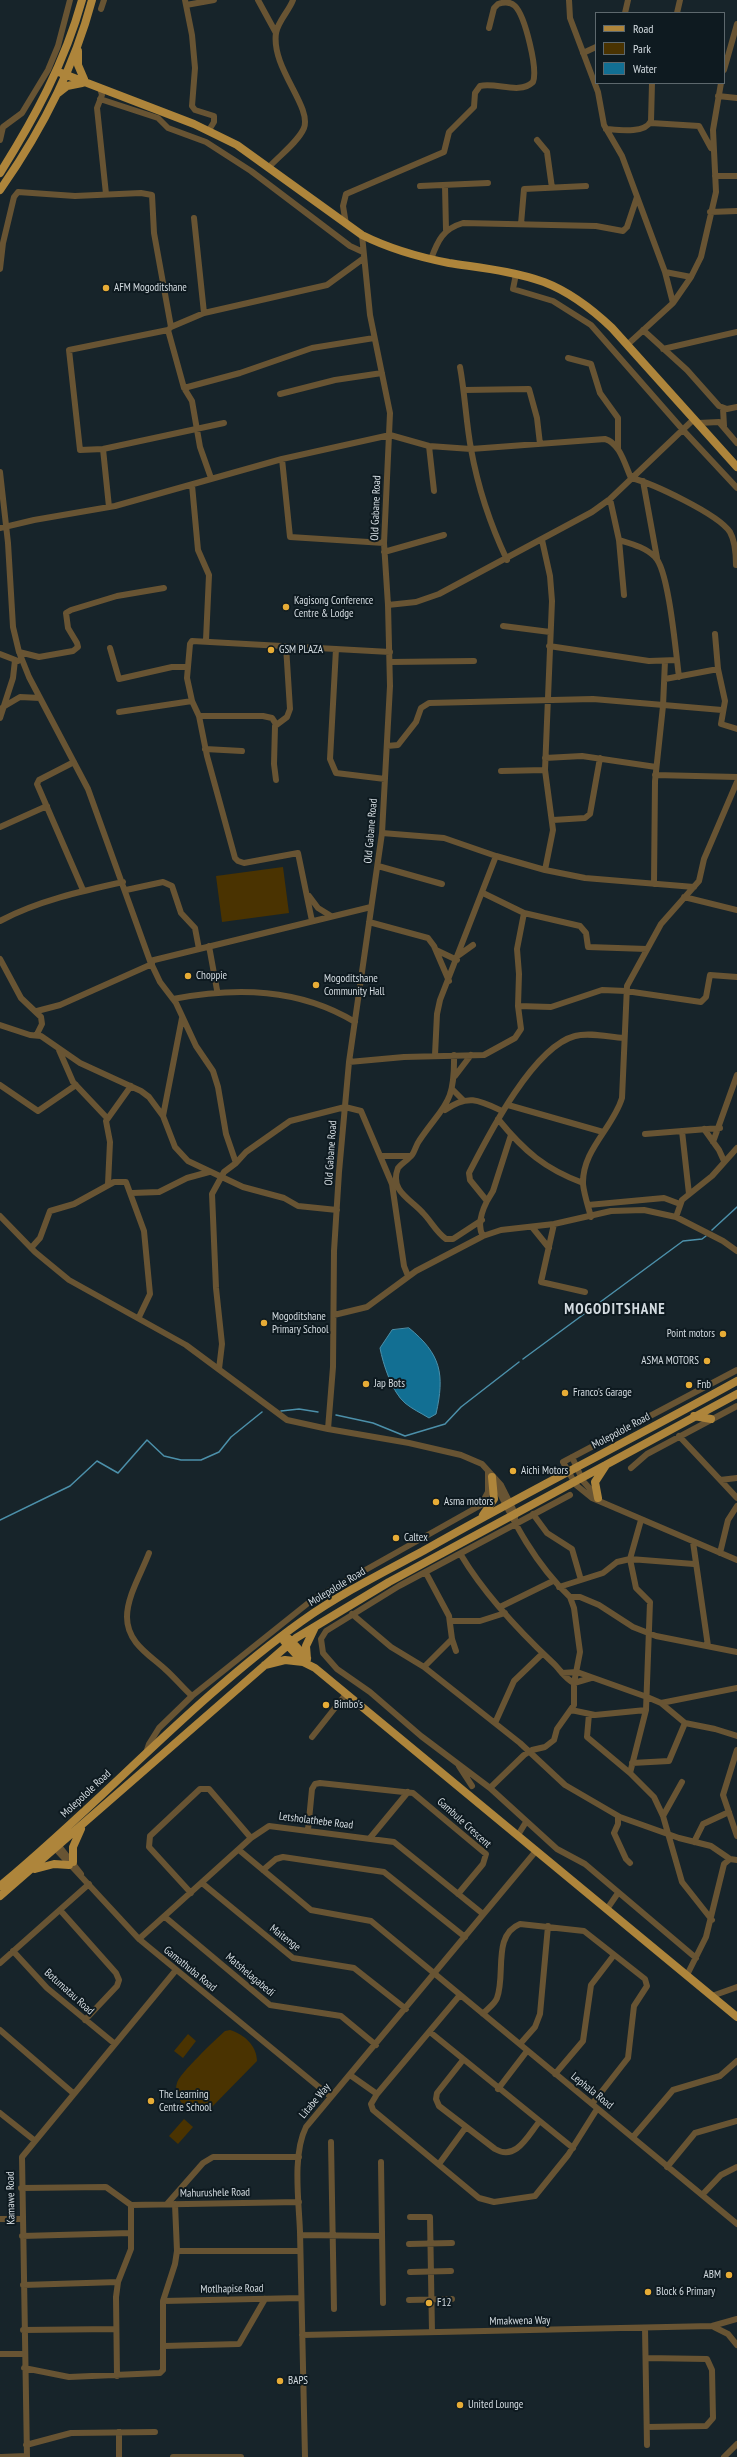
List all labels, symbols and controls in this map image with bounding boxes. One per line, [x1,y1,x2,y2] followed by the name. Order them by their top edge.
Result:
[595,12,725,84] legend
[633,21,653,36] text: Road
[633,41,651,56] text: Park
[633,61,657,76] text: Water
[114,281,187,295] place label: AFM Mogoditshane
[101,283,111,293] marker: AFM Mogoditshane
[368,475,384,541] street label: Old Gabane Road
[294,594,373,620] place label: Kagisong Conference Centre & Lodge
[281,602,291,612] marker: Kagisong Conference Centre & Lodge
[279,643,323,657] place label: GSM PLAZA
[266,645,276,655] marker: GSM PLAZA
[362,798,380,864] street label: Old Gabane Road
[196,969,227,983] place label: Choppie
[183,971,193,981] marker: Choppie
[324,972,385,998] place label: Mogoditshane Community Hall
[311,980,321,990] marker: Mogoditshane Community Hall
[322,1120,340,1186] street label: Old Gabane Road
[564,1301,666,1319] district label: MOGODITSHANE
[272,1310,329,1336] place label: Mogoditshane Primary School
[259,1318,269,1328] marker: Mogoditshane Primary School
[667,1327,715,1341] place label: Point motors
[718,1329,728,1339] marker: Point motors
[641,1354,699,1368] place label: ASMA MOTORS
[702,1356,712,1366] marker: ASMA MOTORS
[374,1377,405,1391] place label: Jap Bots
[697,1378,711,1392] place label: Fnb
[361,1379,371,1389] marker: Jap Bots
[684,1380,694,1390] marker: Fnb
[573,1386,632,1400] place label: Franco's Garage
[560,1388,570,1398] marker: Franco's Garage
[590,1410,652,1452] street label: Molepolole Road
[521,1464,568,1478] place label: Aichi Motors
[508,1466,518,1476] marker: Aichi Motors
[444,1495,493,1509] place label: Asma motors
[431,1497,441,1507] marker: Asma motors
[404,1531,428,1545] place label: Caltex
[391,1533,401,1543] marker: Caltex
[306,1565,368,1609] street label: Molepolole Road
[334,1698,363,1712] place label: Bimbo's
[321,1700,331,1710] marker: Bimbo's
[58,1767,114,1821] street label: Molepolole Road
[434,1795,494,1851] street label: Gambule Crescent
[278,1810,354,1832] street label: Letsholathebe Road
[267,1922,303,1954] street label: Maitenge
[161,1944,219,1994] street label: Gamathuba Road
[223,1951,277,1999] street label: Matshelagabedi
[41,1966,97,2018] street label: Botumatau Road
[568,2070,616,2112] street label: Lephala Road
[297,2081,333,2121] street label: Litabe Way
[159,2088,212,2114] place label: The Learning Centre School
[146,2096,156,2106] marker: The Learning Centre School
[4,2171,18,2225] street label: Kamawe Road
[180,2186,250,2200] street label: Mahurushele Road
[704,2268,721,2282] place label: ABM
[724,2270,734,2280] marker: ABM
[200,2282,264,2296] street label: Motlhapise Road
[656,2285,715,2299] place label: Block 6 Primary
[643,2287,653,2297] marker: Block 6 Primary
[437,2296,451,2310] place label: F12
[424,2298,434,2308] marker: F12
[489,2314,551,2328] street label: Mmakwena Way
[288,2374,308,2388] place label: BAPS
[275,2376,285,2386] marker: BAPS
[468,2398,523,2412] place label: United Lounge
[455,2400,465,2410] marker: United Lounge

